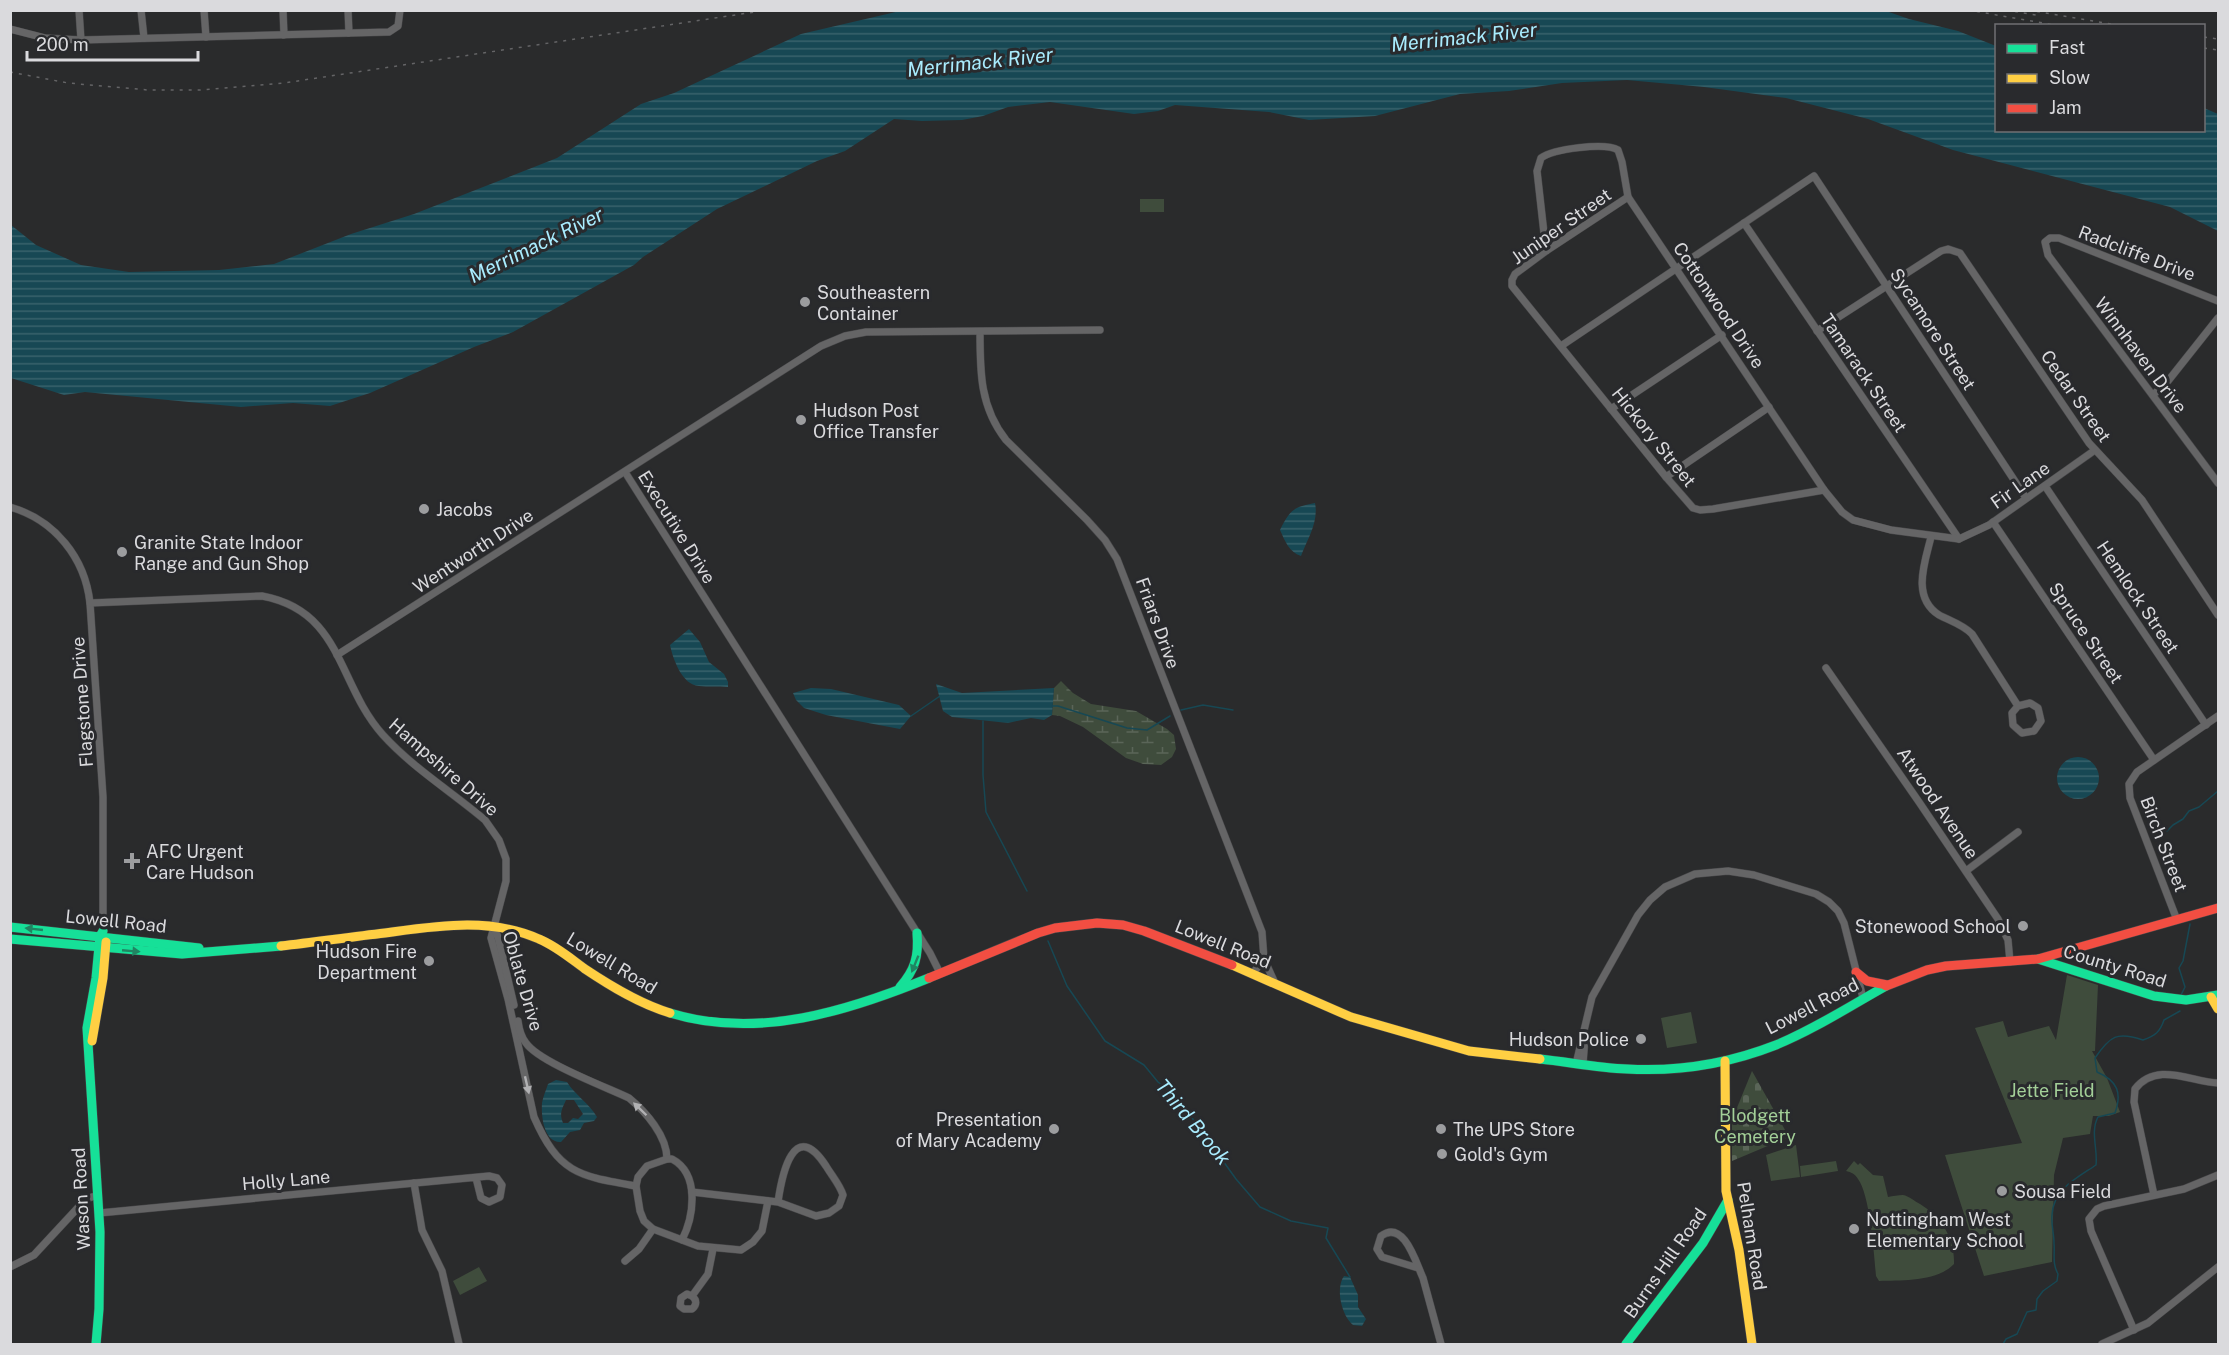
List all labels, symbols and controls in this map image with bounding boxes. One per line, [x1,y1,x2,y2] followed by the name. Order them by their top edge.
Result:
[1390,17,1539,57] water label: Merrimack River
[27,24,198,62] scale bar
[1995,24,2205,132] legend
[36,34,89,55] text: 200 m
[2049,37,2085,58] text: Fast
[906,42,1055,82] water label: Merrimack River
[2049,67,2090,88] text: Slow
[2049,97,2082,118] text: Jam
[1507,184,1615,268] street label: Juniper Street
[465,202,608,288] water label: Merrimack River
[2076,221,2198,285] street label: Radcliffe Drive
[1669,238,1769,372] street label: Cottonwood Drive
[1886,264,1980,394] street label: Sycamore Street
[817,282,930,324] place label: Southeastern Container
[2091,293,2191,417] street label: Winnhaven Drive
[798,295,812,309] marker: Southeastern Container
[1817,310,1911,436] street label: Tamarack Street
[2037,346,2115,446] street label: Cedar Street
[1608,383,1700,491] street label: Hickory Street
[813,400,939,442] place label: Hudson Post Office Transfer
[794,413,808,427] marker: Hudson Post Office Transfer
[1986,457,2054,513] street label: Fir Lane
[634,467,720,587] street label: Executive Drive
[436,499,493,520] place label: Jacobs
[417,502,431,516] marker: Jacobs
[409,504,537,598] street label: Wentworth Drive
[134,532,309,574] place label: Granite State Indoor Range and Gun Shop
[2093,537,2183,657] street label: Hemlock Street
[115,545,129,559] marker: Granite State Indoor Range and Gun Shop
[1132,574,1184,672] street label: Friars Drive
[2045,579,2127,687] street label: Spruce Street
[67,636,97,768] street label: Flagstone Drive
[385,714,503,820] street label: Hampshire Drive
[1893,743,1983,863] street label: Atwood Avenue
[2136,793,2192,895] street label: Birch Street
[146,841,254,883] place label: AFC Urgent Care Hudson
[123,852,141,870] marker: AFC Urgent Care Hudson
[64,905,168,937] street label: Lowell Road
[1172,915,1274,973] street label: Lowell Road
[1855,916,2011,937] place label: Stonewood School
[2016,919,2030,933] marker: Stonewood School
[25,924,44,934] one-way arrow
[563,928,661,998] street label: Lowell Road
[499,929,547,1033] street label: Oblate Drive
[2061,940,2169,992] street label: County Road
[316,941,417,983] place label: Hudson Fire Department
[122,946,141,956] one-way arrow
[422,954,436,968] marker: Hudson Fire Department
[910,955,919,973] one-way arrow
[1762,974,1862,1038] street label: Lowell Road
[1509,1029,1629,1050] place label: Hudson Police
[1634,1032,1648,1046] marker: Hudson Police
[1150,1074,1236,1170] water label: Third Brook
[522,1076,532,1095] one-way arrow
[2009,1080,2095,1101] park label: Jette Field
[634,1102,648,1116] one-way arrow
[1714,1105,1796,1147] park label: Blodgett Cemetery
[896,1109,1042,1151] place label: Presentation of Mary Academy
[1453,1119,1575,1140] place label: The UPS Store
[1047,1122,1061,1136] marker: Presentation of Mary Academy
[1434,1122,1448,1136] marker: The UPS Store
[1454,1144,1548,1165] place label: Gold's Gym
[68,1147,94,1251] street label: Wason Road
[1435,1147,1449,1161] marker: Gold's Gym
[241,1166,331,1194] street label: Holly Lane
[1733,1180,1771,1292] street label: Pelham Road
[2014,1181,2111,1202] place label: Sousa Field
[1995,1184,2009,1198] marker: Sousa Field
[1619,1204,1711,1322] street label: Burns Hill Road
[1866,1209,2024,1251] place label: Nottingham West Elementary School
[1847,1222,1861,1236] marker: Nottingham West Elementary School

